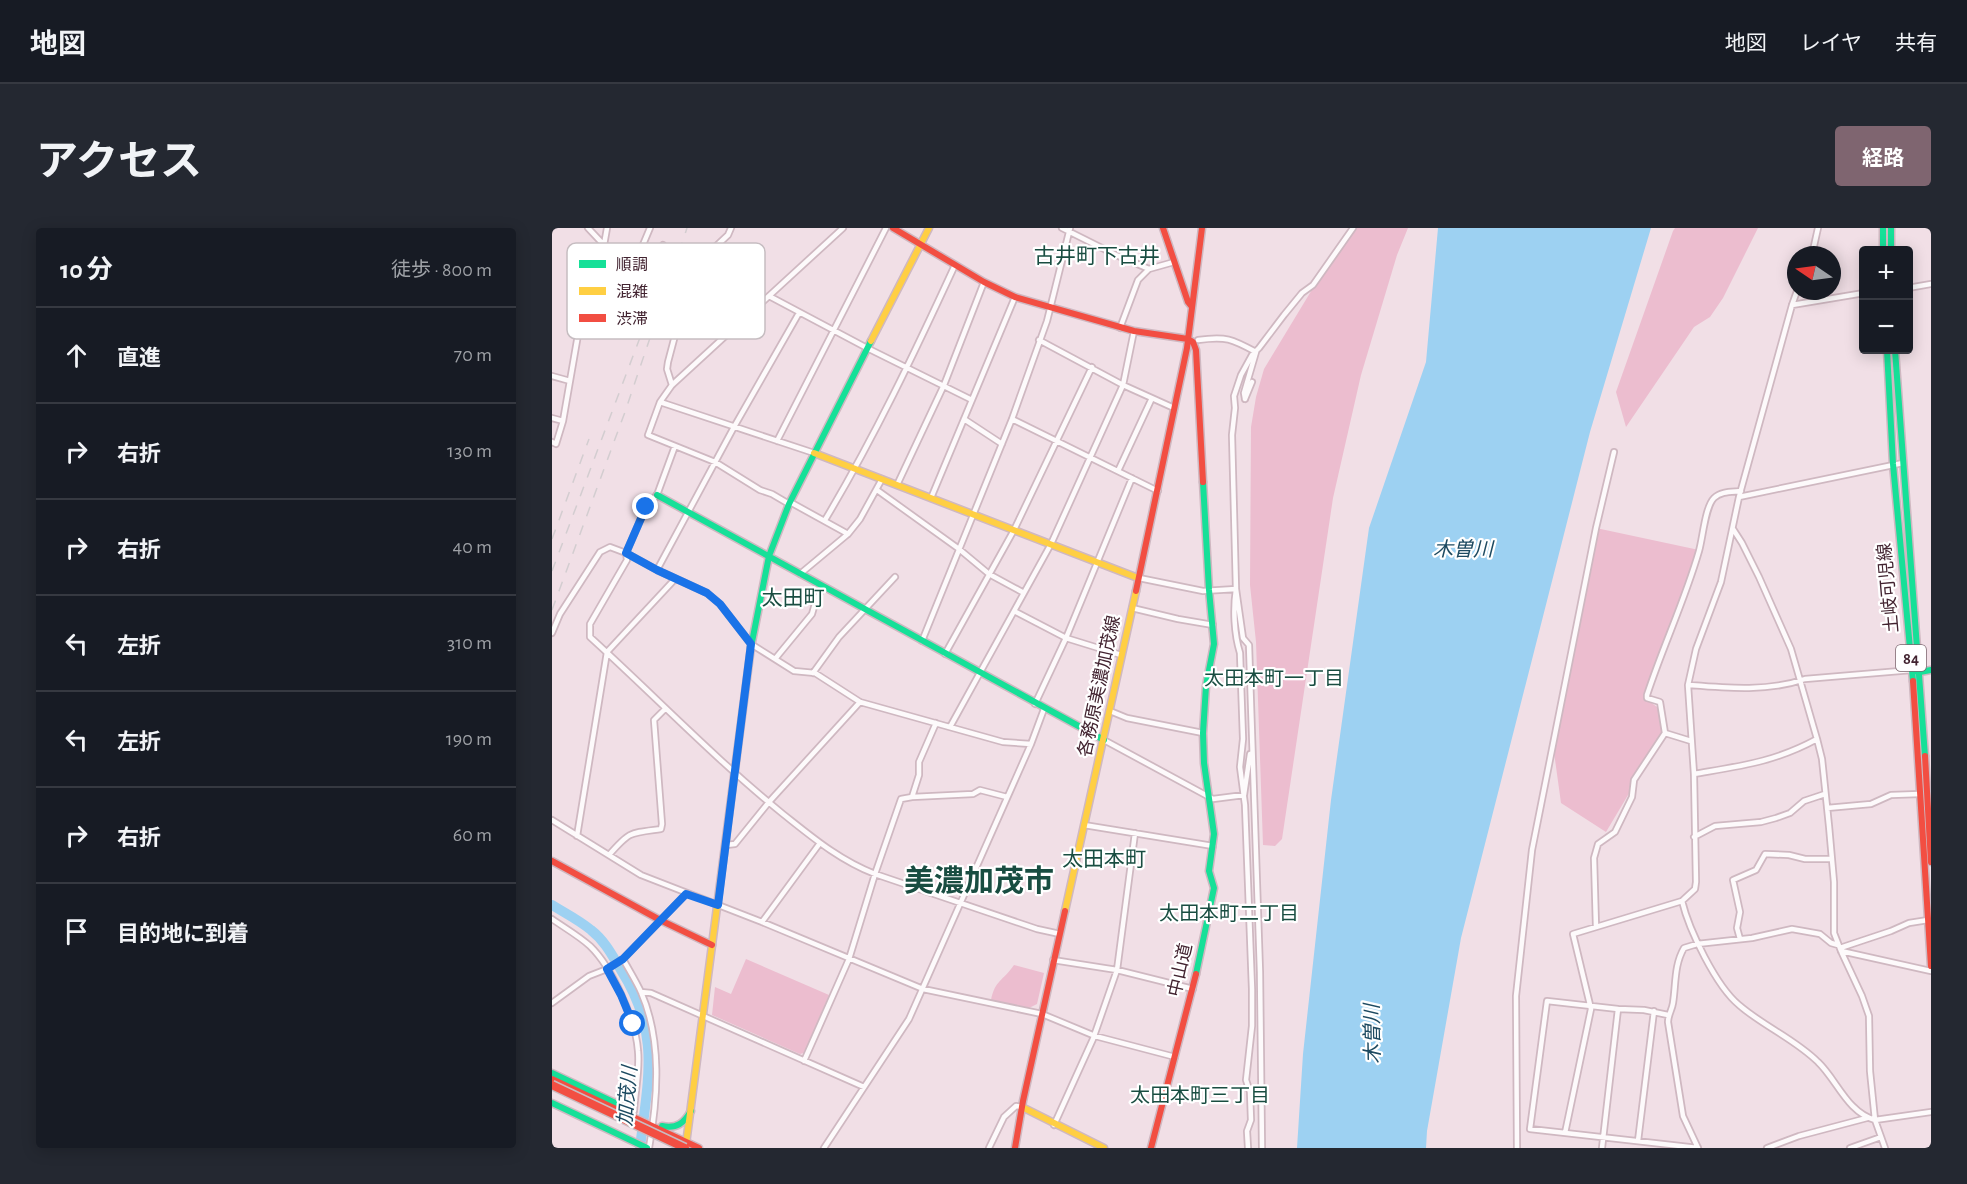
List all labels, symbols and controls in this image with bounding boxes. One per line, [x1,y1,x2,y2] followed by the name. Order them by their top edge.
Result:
[30,31,86,59] text: 地図
[1725,33,1767,54] text: 地図
[1800,33,1862,54] text: レイヤ
[1895,33,1937,54] text: 共有
[1835,126,1931,186] button: 経路
[36,141,202,183] text: アクセス
[567,243,765,339] legend
[1034,245,1160,267] district label: 古井町下古井
[1787,246,1841,300] north arrow
[1859,246,1913,354] map controls
[1859,246,1913,300] button: +
[60,257,113,283] text: 10 分
[616,257,648,273] text: 順調
[391,260,492,280] text: 徒歩 · 800 m
[616,283,648,300] text: 混雑
[1859,300,1913,354] button: −
[616,311,648,327] text: 渋滞
[60,339,93,372] icon: ahead
[454,345,492,365] text: 70 m
[117,347,161,369] text: 直進
[60,435,93,468] icon: right
[447,441,492,461] text: 130 m
[117,443,161,465] text: 右折
[632,493,658,519] route end
[60,531,93,564] icon: right
[453,537,492,557] text: 40 m
[117,539,161,561] text: 右折
[1433,539,1495,560] water label: 木曽川
[1874,542,1902,634] street label: 土岐可児線
[762,587,825,609] district label: 太田町
[1074,613,1124,759] street label: 各務原美濃加茂線
[60,627,93,660] icon: left
[447,633,492,653] text: 310 m
[117,635,161,657] text: 左折
[1896,645,1926,671] road number: 84
[1204,668,1344,689] district label: 太田本町一丁目
[60,723,93,756] icon: left
[446,729,492,749] text: 190 m
[117,731,161,753] text: 左折
[60,819,93,852] icon: right
[453,825,492,845] text: 60 m
[117,827,161,849] text: 右折
[1062,848,1146,870] district label: 太田本町
[904,865,1054,897] district label: 美濃加茂市
[1159,903,1299,924] district label: 太田本町二丁目
[60,915,93,948] icon: arrive
[117,923,249,945] text: 目的地に到着
[1164,941,1196,999] street label: 中山道
[1361,1002,1384,1064] water label: 木曽川
[619,1010,645,1036] route start
[614,1063,641,1127] water label: 加茂川
[1130,1085,1270,1106] district label: 太田本町三丁目

